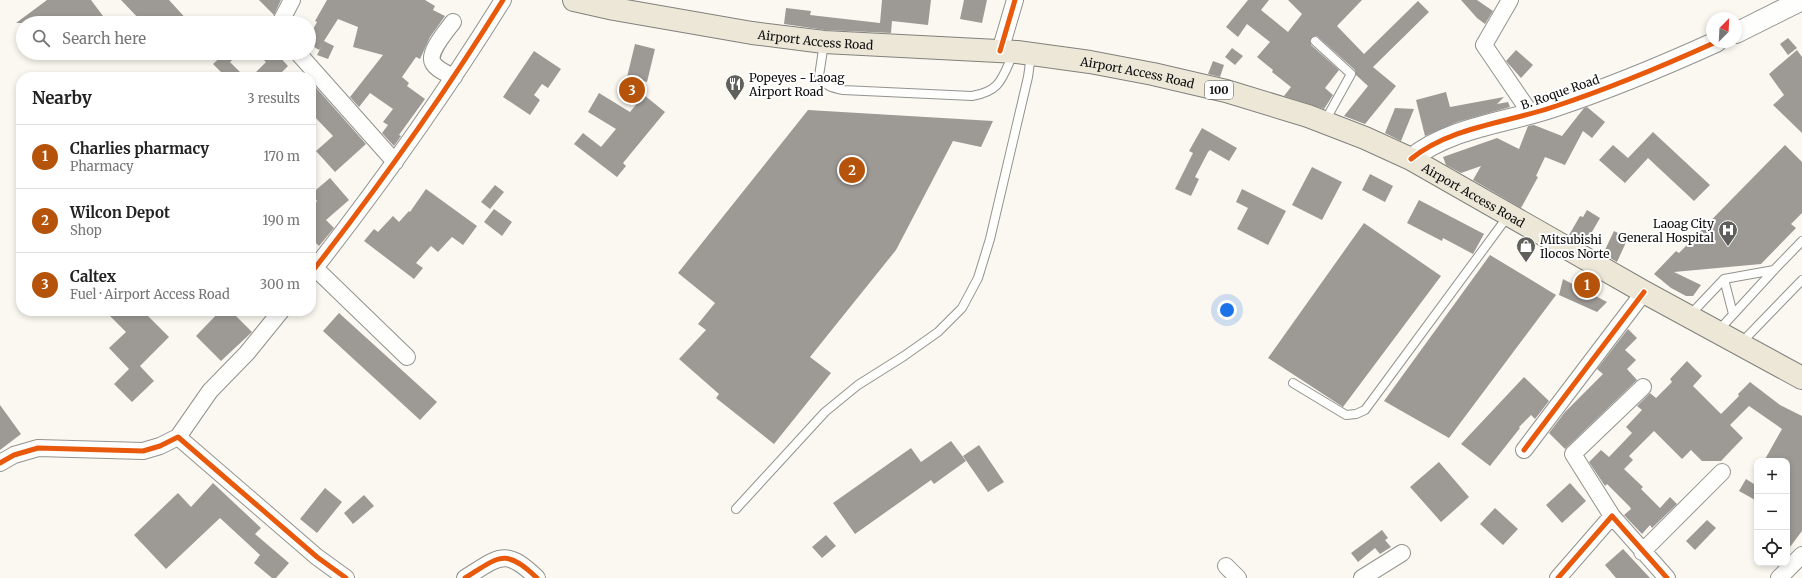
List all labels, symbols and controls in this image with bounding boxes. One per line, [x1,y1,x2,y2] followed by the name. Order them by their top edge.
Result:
[1706,12,1742,48] north arrow
[16,16,316,60] search box
[756,26,874,52] street label: Airport Access Road
[30,27,52,49] icon: search
[62,29,146,48] text: Search here
[1079,53,1196,91] street label: Airport Access Road
[748,70,845,99] place label: Popeyes - Laoag Airport Road
[1519,72,1601,112] street label: B. Roque Road
[724,73,746,101] restaurant icon: Popeyes - Laoag Airport Road
[619,75,645,105] pin: 3
[1205,81,1233,99] road number: 100
[32,87,92,109] text: Nearby
[247,90,300,107] text: 3 results
[70,139,209,158] text: Charlies pharmacy
[42,148,48,165] text: 1
[263,148,300,165] text: 170 m
[839,155,865,185] pin: 2
[70,158,134,175] text: Pharmacy
[1419,159,1528,230] street label: Airport Access Road
[70,203,170,222] text: Wilcon Depot
[41,212,49,229] text: 2
[263,212,300,229] text: 190 m
[1618,216,1714,245] place label: Laoag City General Hospital
[1717,219,1739,247] hospital icon: Laoag City General Hospital
[70,222,102,239] text: Shop
[1540,232,1609,261] place label: Mitsubishi Ilocos Norte
[1515,235,1537,263] shop icon: Mitsubishi Ilocos Norte
[70,267,116,286] text: Caltex
[1574,270,1600,300] pin: 1
[41,276,49,293] text: 3
[260,276,300,293] text: 300 m
[70,286,230,303] text: Fuel · Airport Access Road
[1217,300,1237,320] your location
[1754,458,1790,566] map controls
[1754,458,1790,494] button: +
[1754,494,1790,530] button: −
[1754,530,1790,566] button: locate

